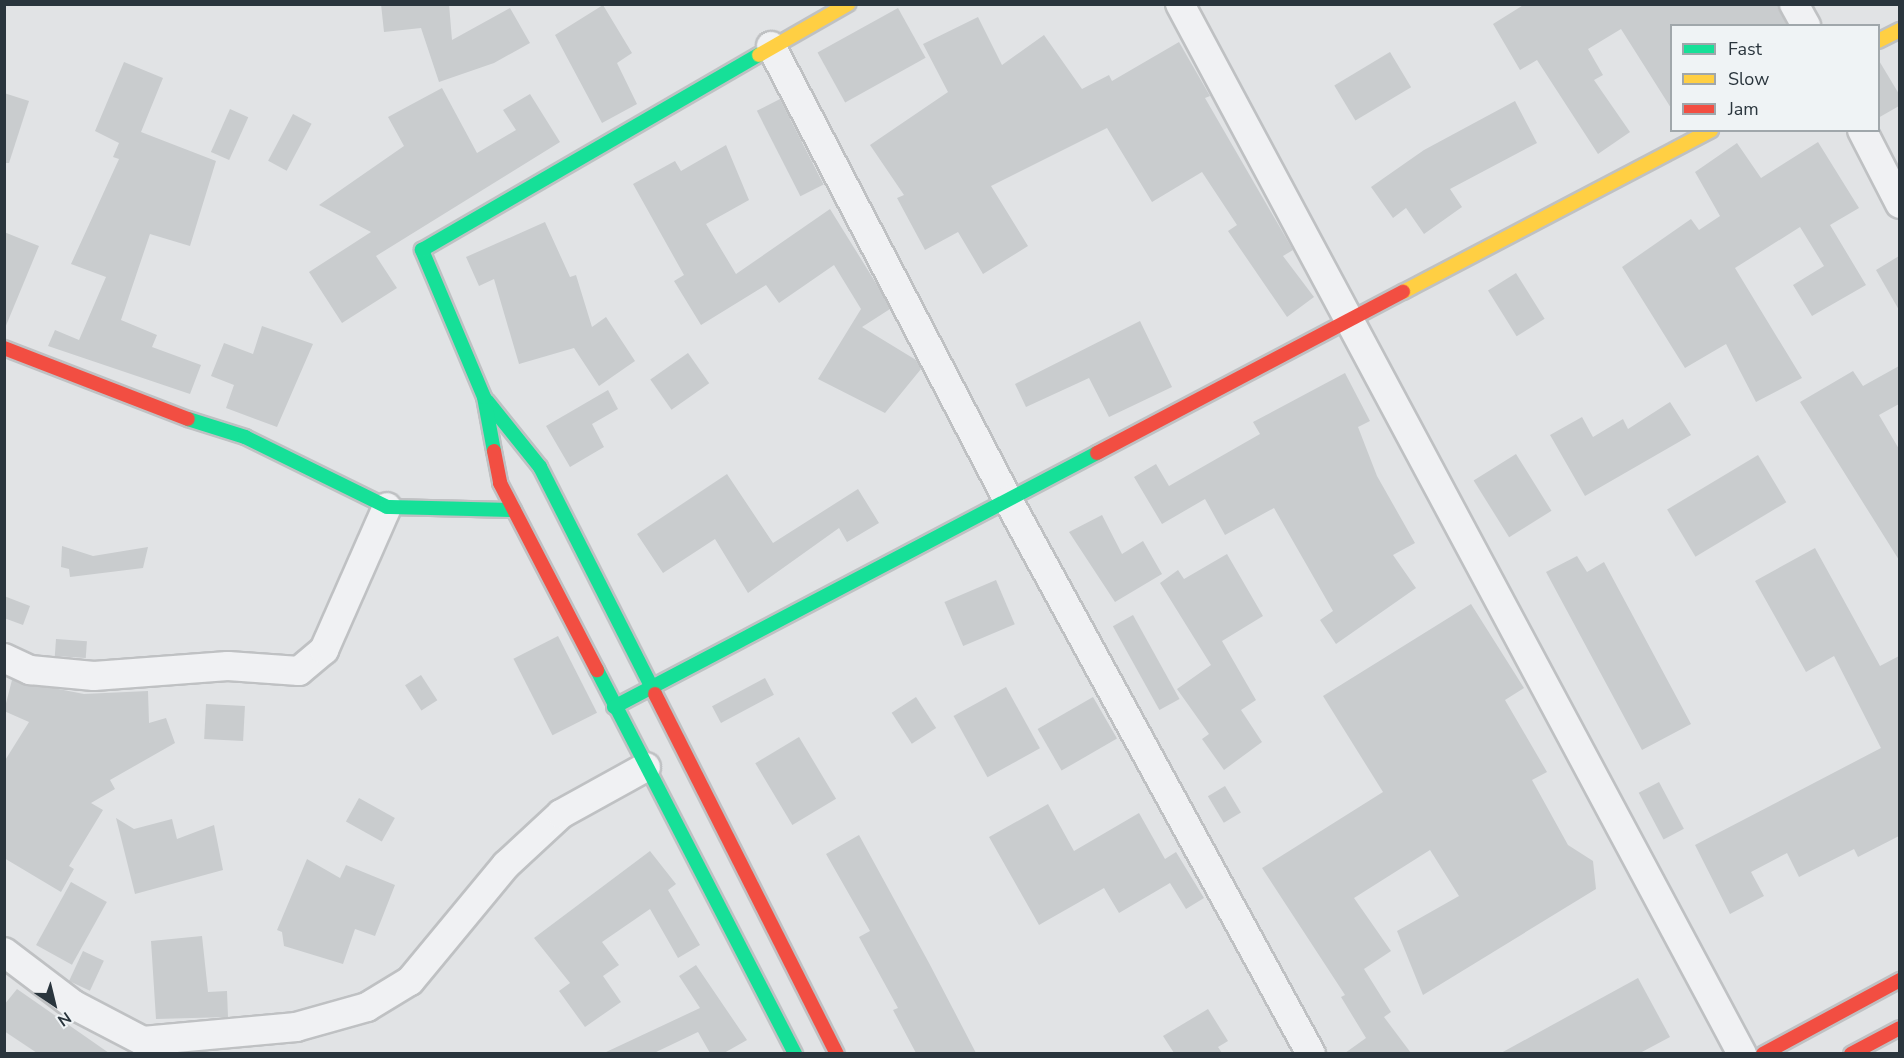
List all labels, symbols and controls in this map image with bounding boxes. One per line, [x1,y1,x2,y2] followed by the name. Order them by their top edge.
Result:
[1670,24,1880,132] legend
[1728,37,1762,61] text: Fast
[1728,67,1769,91] text: Slow
[1728,97,1759,121] text: Jam
[24,974,84,1034] north arrow
[53,1006,76,1031] text: N

